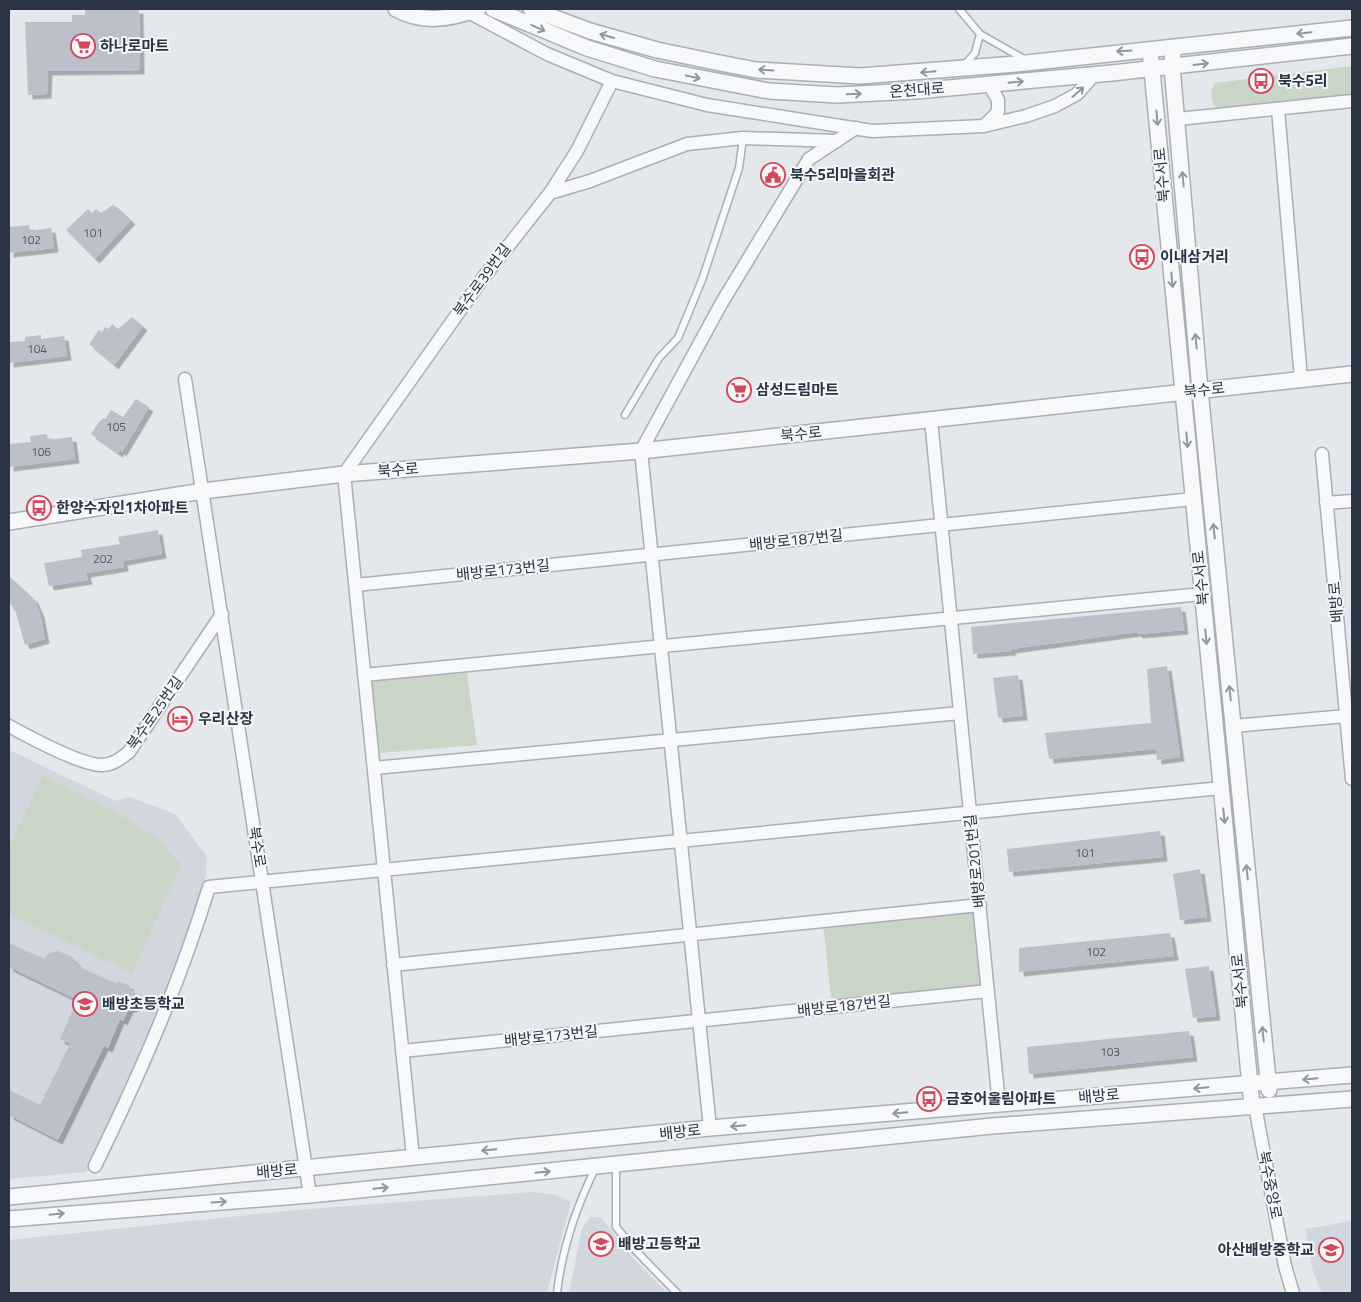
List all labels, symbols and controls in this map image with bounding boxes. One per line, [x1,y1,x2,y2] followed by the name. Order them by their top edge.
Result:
[530,24,545,34] one-way arrow
[1296,28,1312,38] one-way arrow
[599,31,615,40] one-way arrow
[70,33,96,59] supermarket icon: 하나로마트
[100,34,169,57] place label: 하나로마트
[1116,47,1132,56] one-way arrow
[1192,59,1208,69] one-way arrow
[758,66,774,75] one-way arrow
[920,67,936,77] one-way arrow
[1248,68,1274,94] bus stop icon: 북수5리
[1278,69,1328,92] place label: 북수5리
[684,72,700,82] one-way arrow
[889,76,945,103] street label: 온천대로
[1007,77,1023,87] one-way arrow
[1071,86,1084,97] one-way arrow
[846,89,862,99] one-way arrow
[1152,110,1162,126] one-way arrow
[1148,147,1175,204] street label: 북수서로
[760,162,786,188] public building icon: 북수5리마을회관
[790,163,895,186] place label: 북수5리마을회관
[1178,172,1188,188] one-way arrow
[83,223,103,242] house number: 101
[21,230,41,249] house number: 102
[447,238,516,321] street label: 북수로39번길
[1129,244,1155,270] bus stop icon: 이내삼거리
[1160,245,1229,268] place label: 이내삼거리
[1167,271,1177,287] one-way arrow
[1192,334,1201,350] one-way arrow
[27,339,47,358] house number: 104
[1182,376,1226,403] street label: 북수로
[726,377,752,403] supermarket icon: 삼성드림마트
[756,378,839,401] place label: 삼성드림마트
[106,417,126,436] house number: 105
[779,420,823,447] street label: 북수로
[1182,432,1192,448] one-way arrow
[31,442,51,461] house number: 106
[377,457,419,482] street label: 북수로
[26,495,52,521] bus stop icon: 한양수자인1차아파트
[56,496,189,519] place label: 한양수자인1차아파트
[748,523,844,556] street label: 배방로187번길
[1209,524,1219,540] one-way arrow
[93,549,113,568] house number: 202
[1186,549,1215,607] street label: 북수서로
[455,553,551,586] street label: 배방로173번길
[1322,580,1349,624] street label: 배방로
[1201,629,1211,645] one-way arrow
[121,671,189,754] street label: 북수로25번길
[1225,685,1235,701] one-way arrow
[167,706,193,732] hotel icon: 우리산장
[198,707,253,730] place label: 우리산장
[1219,808,1228,824] one-way arrow
[958,813,991,909] street label: 배방로201번길
[243,825,272,869] street label: 북수로
[1075,843,1095,862] house number: 101
[1242,864,1252,880] one-way arrow
[1086,942,1106,961] house number: 102
[1225,952,1254,1010] street label: 북수서로
[796,989,892,1022] street label: 배방로187번길
[72,991,98,1017] school or university icon: 배방초등학교
[102,992,185,1015] place label: 배방초등학교
[503,1019,599,1052] street label: 배방로173번길
[1258,1026,1268,1042] one-way arrow
[1100,1042,1120,1061] house number: 103
[1302,1074,1318,1083] one-way arrow
[1077,1082,1121,1109] street label: 배방로
[1193,1083,1209,1093] one-way arrow
[916,1086,942,1112] bus stop icon: 금호어울림아파트
[946,1087,1057,1110] place label: 금호어울림아파트
[892,1108,908,1117] one-way arrow
[658,1118,702,1145] street label: 배방로
[730,1121,746,1131] one-way arrow
[481,1145,497,1155] one-way arrow
[1253,1149,1288,1221] street label: 북수중앙로
[255,1157,299,1184] street label: 배방로
[535,1167,551,1176] one-way arrow
[373,1183,389,1193] one-way arrow
[211,1197,227,1206] one-way arrow
[49,1209,65,1219] one-way arrow
[588,1231,614,1257] school or university icon: 배방고등학교
[618,1232,701,1255] place label: 배방고등학교
[1318,1237,1344,1263] school or university icon: 아산배방중학교
[1217,1238,1314,1261] place label: 아산배방중학교

